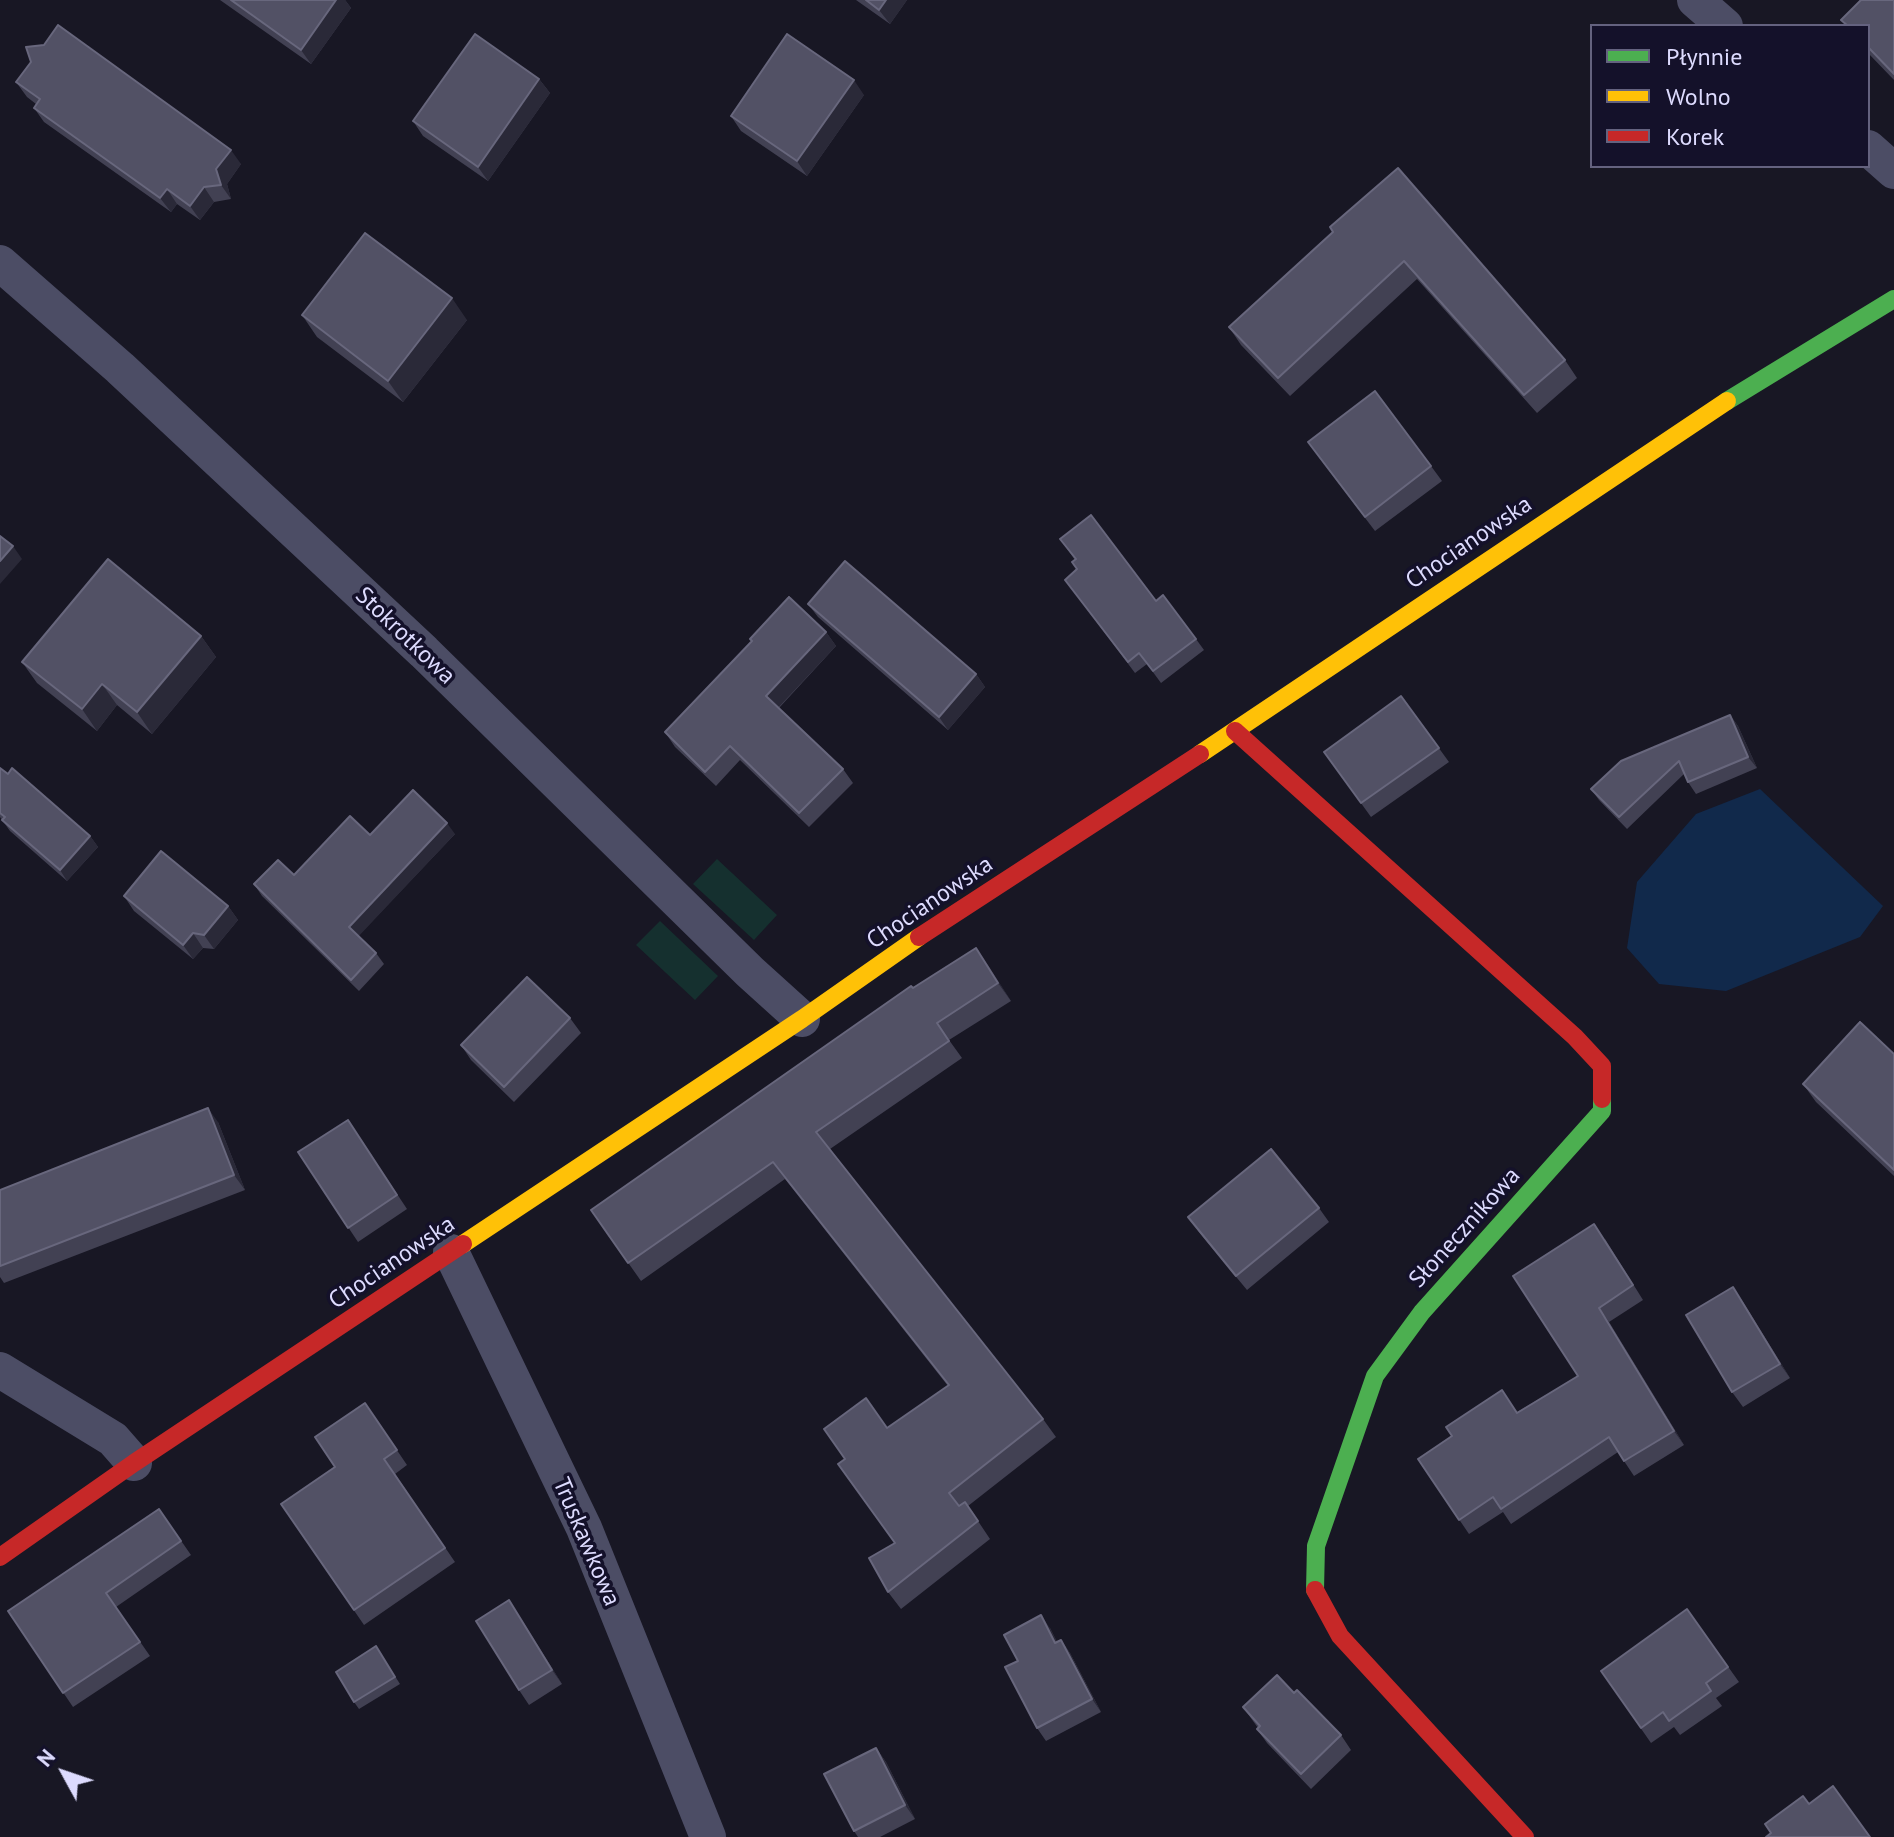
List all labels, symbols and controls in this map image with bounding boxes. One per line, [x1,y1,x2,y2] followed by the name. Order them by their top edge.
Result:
[1590,24,1870,168] legend
[1666,41,1743,72] text: Płynnie
[1666,81,1731,112] text: Wolno
[1666,121,1724,152] text: Korek
[1401,490,1537,596] street label: Chocianowska
[349,581,461,691] street label: Stokrotkowa
[862,850,998,956] street label: Chocianowska
[1404,1162,1526,1294] street label: Słonecznikowa
[324,1210,460,1316] street label: Chocianowska
[546,1474,626,1610] street label: Truskawkowa
[24,1733,104,1813] north arrow
[30,1743,61,1772] text: N

